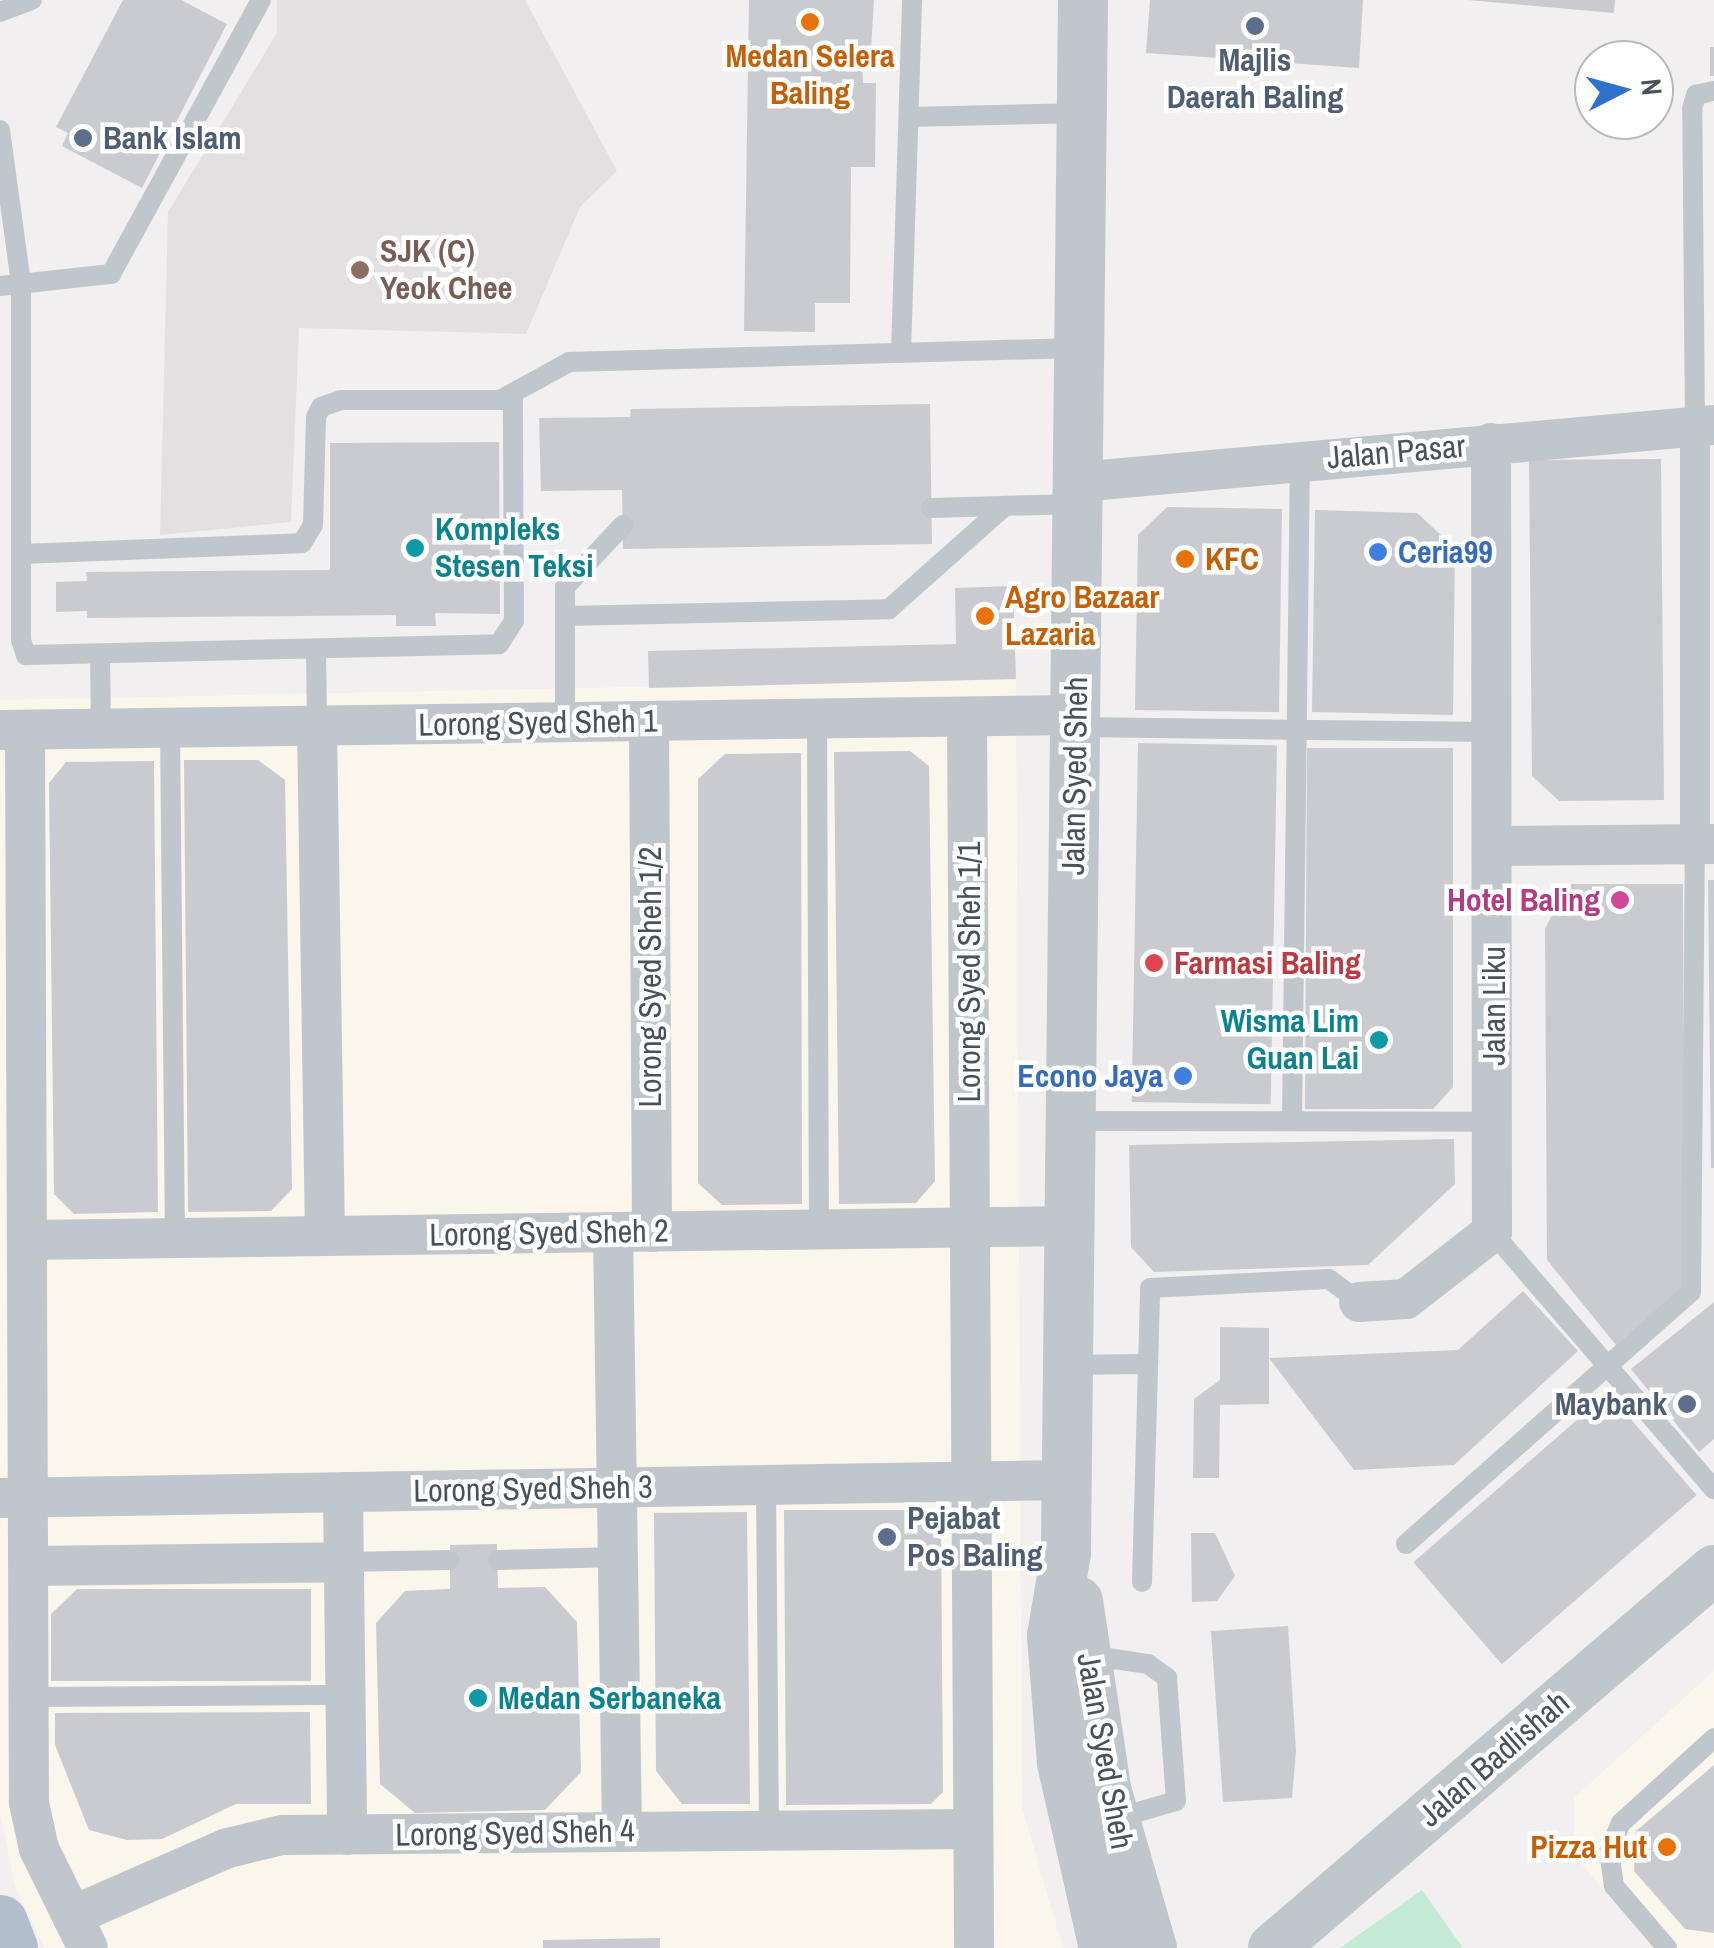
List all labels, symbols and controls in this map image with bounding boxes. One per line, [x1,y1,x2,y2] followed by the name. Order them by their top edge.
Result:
[799,11,821,33] marker: Medan Selera Baling
[1244,15,1266,37] marker: Majlis Daerah Baling
[725,38,895,113] place label: Medan Selera Baling
[1574,40,1674,140] north arrow
[1167,42,1343,117] place label: Majlis Daerah Baling
[1632,77,1672,97] text: N
[103,119,242,157] place label: Bank Islam
[72,127,94,149] marker: Bank Islam
[380,233,512,308] place label: SJK (C) Yeok Chee
[349,259,371,281] marker: SJK (C) Yeok Chee
[1325,427,1467,477] street label: Jalan Pasar
[435,511,594,586] place label: Kompleks Stesen Teksi
[1398,533,1493,571] place label: Ceria99
[404,537,426,559] marker: Kompleks Stesen Teksi
[1205,540,1259,578] place label: KFC
[1367,541,1389,563] marker: Ceria99
[1174,548,1196,570] marker: KFC
[1005,579,1160,654] place label: Agro Bazaar Lazaria
[974,605,996,627] marker: Agro Bazaar Lazaria
[1054,676,1096,876] street label: Jalan Syed Sheh
[418,702,658,744] street label: Lorong Syed Sheh 1
[950,841,988,1103] street label: Lorong Syed Sheh 1/1
[631,846,669,1108] street label: Lorong Syed Sheh 1/2
[1447,881,1600,919] place label: Hotel Baling
[1609,889,1631,911] marker: Hotel Baling
[1174,944,1361,982] place label: Farmasi Baling
[1475,946,1513,1066] street label: Jalan Liku
[1143,952,1165,974] marker: Farmasi Baling
[1221,1003,1359,1078] place label: Wisma Lim Guan Lai
[1368,1029,1390,1051] marker: Wisma Lim Guan Lai
[1017,1057,1163,1095] place label: Econo Jaya
[1172,1065,1194,1087] marker: Econo Jaya
[429,1212,669,1254] street label: Lorong Syed Sheh 2
[1555,1385,1667,1423] place label: Maybank
[1676,1393,1698,1415] marker: Maybank
[413,1468,653,1510] street label: Lorong Syed Sheh 3
[907,1500,1043,1575] place label: Pejabat Pos Baling
[876,1526,898,1548] marker: Pejabat Pos Baling
[1069,1650,1141,1852] street label: Jalan Syed Sheh
[498,1679,721,1717] place label: Medan Serbaneka
[1411,1683,1577,1835] street label: Jalan Badlishah
[467,1687,489,1709] marker: Medan Serbaneka
[395,1812,635,1854] street label: Lorong Syed Sheh 4
[1530,1828,1647,1866] place label: Pizza Hut
[1656,1836,1678,1858] marker: Pizza Hut

